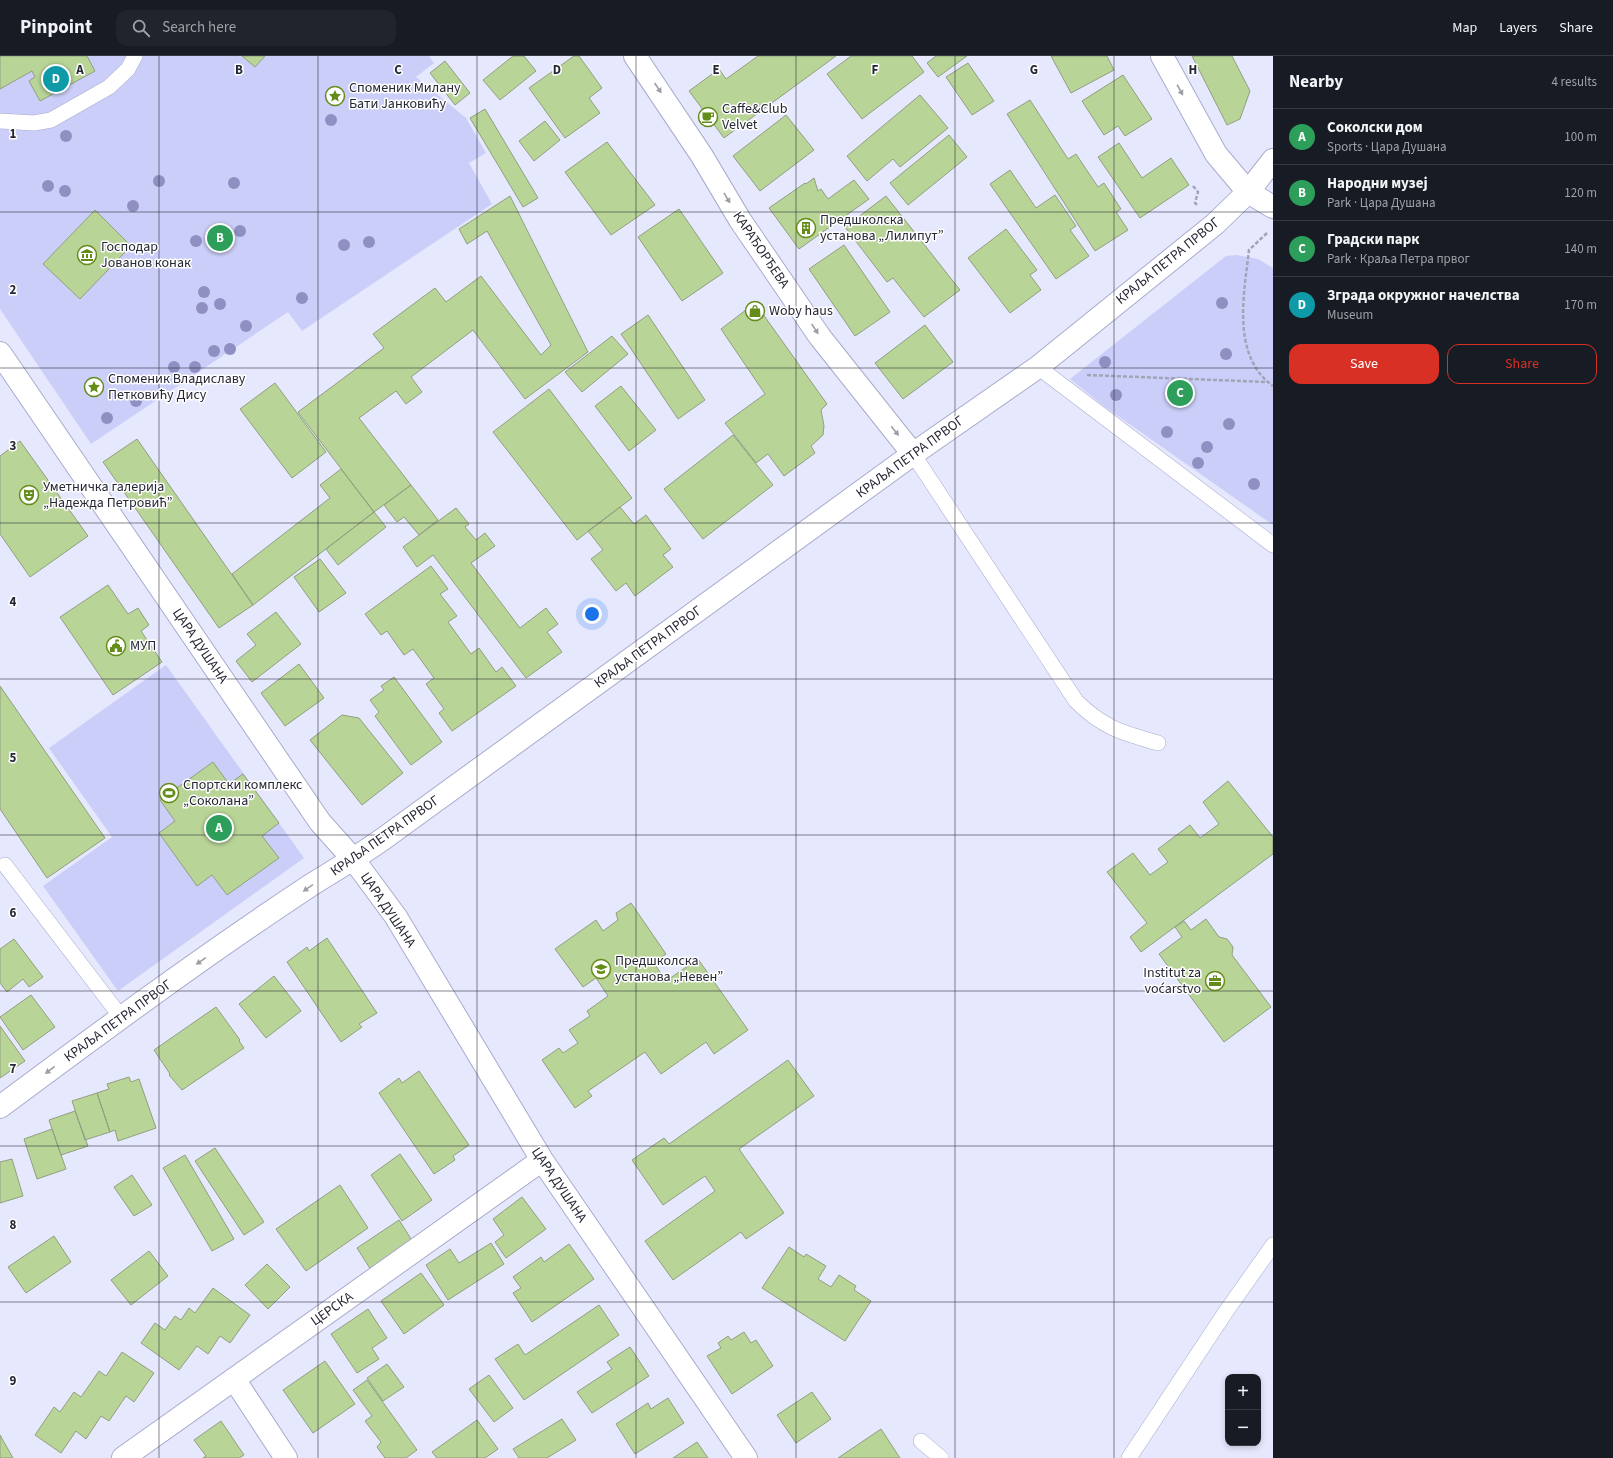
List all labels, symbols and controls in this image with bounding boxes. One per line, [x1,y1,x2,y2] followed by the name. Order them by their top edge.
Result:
[116,10,396,46] search box
[20,14,92,41] text: Pinpoint
[130,17,152,39] icon: search
[162,17,236,38] text: Search here
[1452,18,1477,38] text: Map
[1499,18,1537,38] text: Layers
[1559,18,1593,38] text: Share
[75,61,84,79] text: A
[235,61,243,79] text: B
[394,61,402,79] text: C
[553,61,561,79] text: D
[712,61,720,79] text: E
[872,61,879,79] text: F
[1030,61,1038,79] text: G
[1189,61,1197,79] text: H
[43,64,69,94] pin: D
[1289,70,1343,94] text: Nearby
[1552,73,1597,91] text: 4 results
[349,78,461,114] place label: Споменик Милану Бати Јанковићу
[654,83,662,93] one-way arrow
[1177,84,1184,96] one-way arrow
[324,85,346,107] place icon: Споменик Милану Бати Јанковићу
[722,99,788,135] place label: Caffe&Club Velvet
[697,106,719,128] cafe icon: Caffe&Club Velvet
[1327,117,1423,138] text: Соколски дом
[10,125,17,143] text: 1
[1298,128,1306,146] text: A
[1564,128,1597,146] text: 100 m
[1327,138,1447,156] text: Sports · Цара Душана
[1327,173,1428,194] text: Народни музеј
[1298,184,1306,202] text: B
[1564,184,1597,202] text: 120 m
[723,192,730,204] one-way arrow
[1327,194,1436,212] text: Park · Цара Душана
[728,207,794,293] street label: КАРАЂОРЂЕВА
[820,210,944,246] place label: Предшколска установа „Лилипут”
[1112,213,1224,309] street label: КРАЉА ПЕТРА ПРВОГ
[795,217,817,239] building icon: Предшколска установа „Лилипут”
[207,223,233,253] pin: B
[1327,229,1420,250] text: Градски парк
[101,237,191,273] place label: Господар Јованов конак
[1298,240,1306,258] text: C
[1564,240,1597,258] text: 140 m
[76,244,98,266] museum icon: Господар Јованов конак
[1327,250,1470,268] text: Park · Краља Петра првог
[10,281,17,299] text: 2
[1327,285,1520,306] text: Зграда окружног начелства
[1298,296,1306,314] text: D
[1564,296,1597,314] text: 170 m
[744,300,766,322] shop icon: Woby haus
[769,301,833,321] place label: Woby haus
[1327,306,1373,324] text: Museum
[811,324,819,334] one-way arrow
[1289,344,1439,384] button: Save
[1447,344,1597,384] button: Share
[108,369,246,405] place label: Споменик Владиславу Петковићу Дису
[83,376,105,398] place icon: Споменик Владиславу Петковићу Дису
[1167,378,1193,408] pin: C
[852,411,968,503] street label: КРАЉА ПЕТРА ПРВОГ
[890,426,899,437] one-way arrow
[10,437,17,455] text: 3
[43,477,173,513] place label: Уметничка галерија „Надежда Петровић”
[18,484,40,506] theatre icon: Уметничка галерија „Надежда Петровић”
[10,593,17,611] text: 4
[590,601,706,693] street label: КРАЉА ПЕТРА ПРВОГ
[167,604,233,688] street label: ЦАРА ДУШАНА
[582,604,602,624] your location
[105,635,127,657] public building icon: МУП
[130,636,156,656] place label: МУП
[10,749,17,767] text: 5
[183,775,303,811] place label: Спортски комплекс „Соколана”
[158,782,180,804] sports icon: Спортски комплекс „Соколана”
[326,791,444,881] street label: КРАЉА ПЕТРА ПРВОГ
[206,813,232,843] pin: A
[355,868,421,952] street label: ЦАРА ДУШАНА
[303,884,314,891] one-way arrow
[10,904,17,922] text: 6
[615,951,723,987] place label: Предшколска установа „Невен”
[196,957,207,965] one-way arrow
[590,958,612,980] school or university icon: Предшколска установа „Невен”
[1143,963,1201,999] place label: Institut za voćarstvo
[1204,970,1226,992] office icon: Institut za voćarstvo
[60,975,176,1067] street label: КРАЉА ПЕТРА ПРВОГ
[10,1060,17,1078] text: 7
[45,1066,56,1074] one-way arrow
[526,1143,592,1227] street label: ЦАРА ДУШАНА
[10,1216,17,1234] text: 8
[307,1287,358,1331] street label: ЦЕРСКА
[10,1372,17,1390] text: 9
[1225,1374,1261,1446] map controls
[1225,1374,1261,1410] button: +
[1225,1410,1261,1446] button: −

